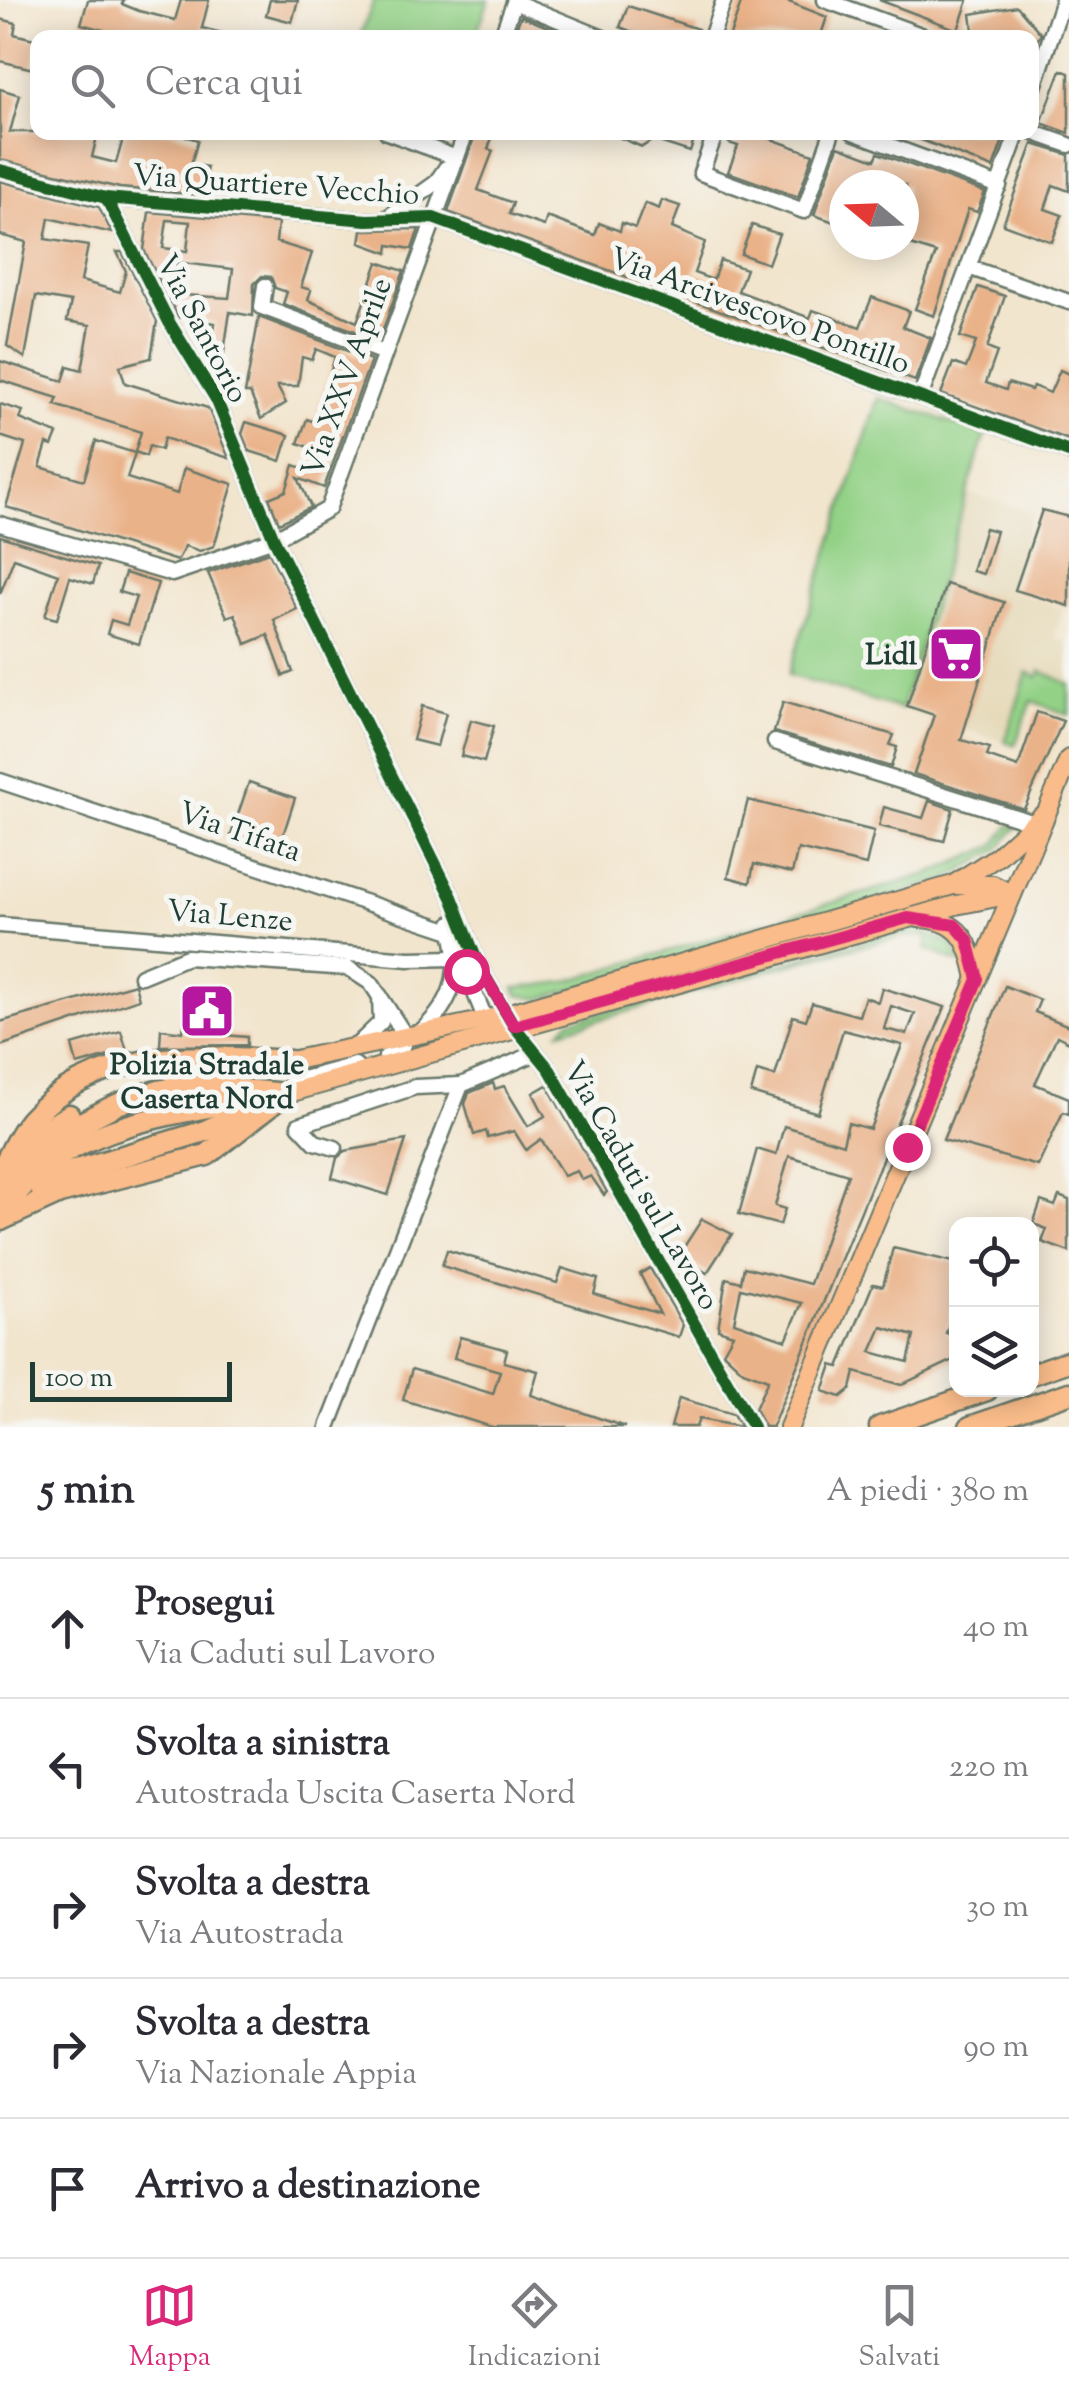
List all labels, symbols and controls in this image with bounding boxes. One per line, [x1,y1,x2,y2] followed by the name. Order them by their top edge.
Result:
[30,30,1039,140] search box
[65,58,120,113] icon: search
[145,58,303,112] text: Cerca qui
[131,155,421,218] street label: Via Quartiere Vecchio
[829,170,919,260] north arrow
[603,238,915,387] street label: Via Arcivescovo Pontillo
[144,247,258,411] street label: Via Santorio
[292,272,404,484] street label: Via XXV Aprile
[926,624,986,684] supermarket icon: Lidl
[865,635,918,678] place label: Lidl
[172,792,307,874] street label: Via Tifata
[165,891,295,944] street label: Via Lenze
[444,949,490,995] route start
[177,981,237,1041] public building icon: Polizia Stradale Caserta Nord
[110,1045,304,1122] place label: Polizia Stradale Caserta Nord
[551,1054,729,1319] street label: Via Caduti sul Lavoro
[885,1125,931,1171] route end
[949,1217,1039,1397] map controls
[949,1217,1039,1307] button: locate
[949,1307,1039,1397] button: layers
[30,1357,232,1402] scale bar
[45,1359,113,1399] text: 100 m
[40,1462,135,1522] text: 5 min
[827,1469,1029,1515] text: A piedi · 380 m
[135,1578,275,1632] text: Prosegui
[40,1601,95,1656] icon: ahead
[963,1605,1029,1651] text: 40 m
[135,1632,435,1678] text: Via Caduti sul Lavoro
[135,1718,390,1772] text: Svolta a sinistra
[40,1741,95,1796] icon: left
[949,1745,1029,1791] text: 220 m
[135,1772,576,1818] text: Autostrada Uscita Caserta Nord
[135,1858,370,1912] text: Svolta a destra
[40,1881,95,1936] icon: right
[966,1885,1029,1931] text: 30 m
[135,1912,344,1958] text: Via Autostrada
[135,1998,370,2052] text: Svolta a destra
[40,2021,95,2076] icon: right
[963,2025,1029,2071] text: 90 m
[135,2052,417,2098] text: Via Nazionale Appia
[40,2161,95,2216] icon: arrive
[135,2161,481,2215] text: Arrivo a destinazione
[129,2278,211,2378] tab: Mappa
[468,2278,601,2378] tab: Indicazioni
[858,2278,940,2378] tab: Salvati

